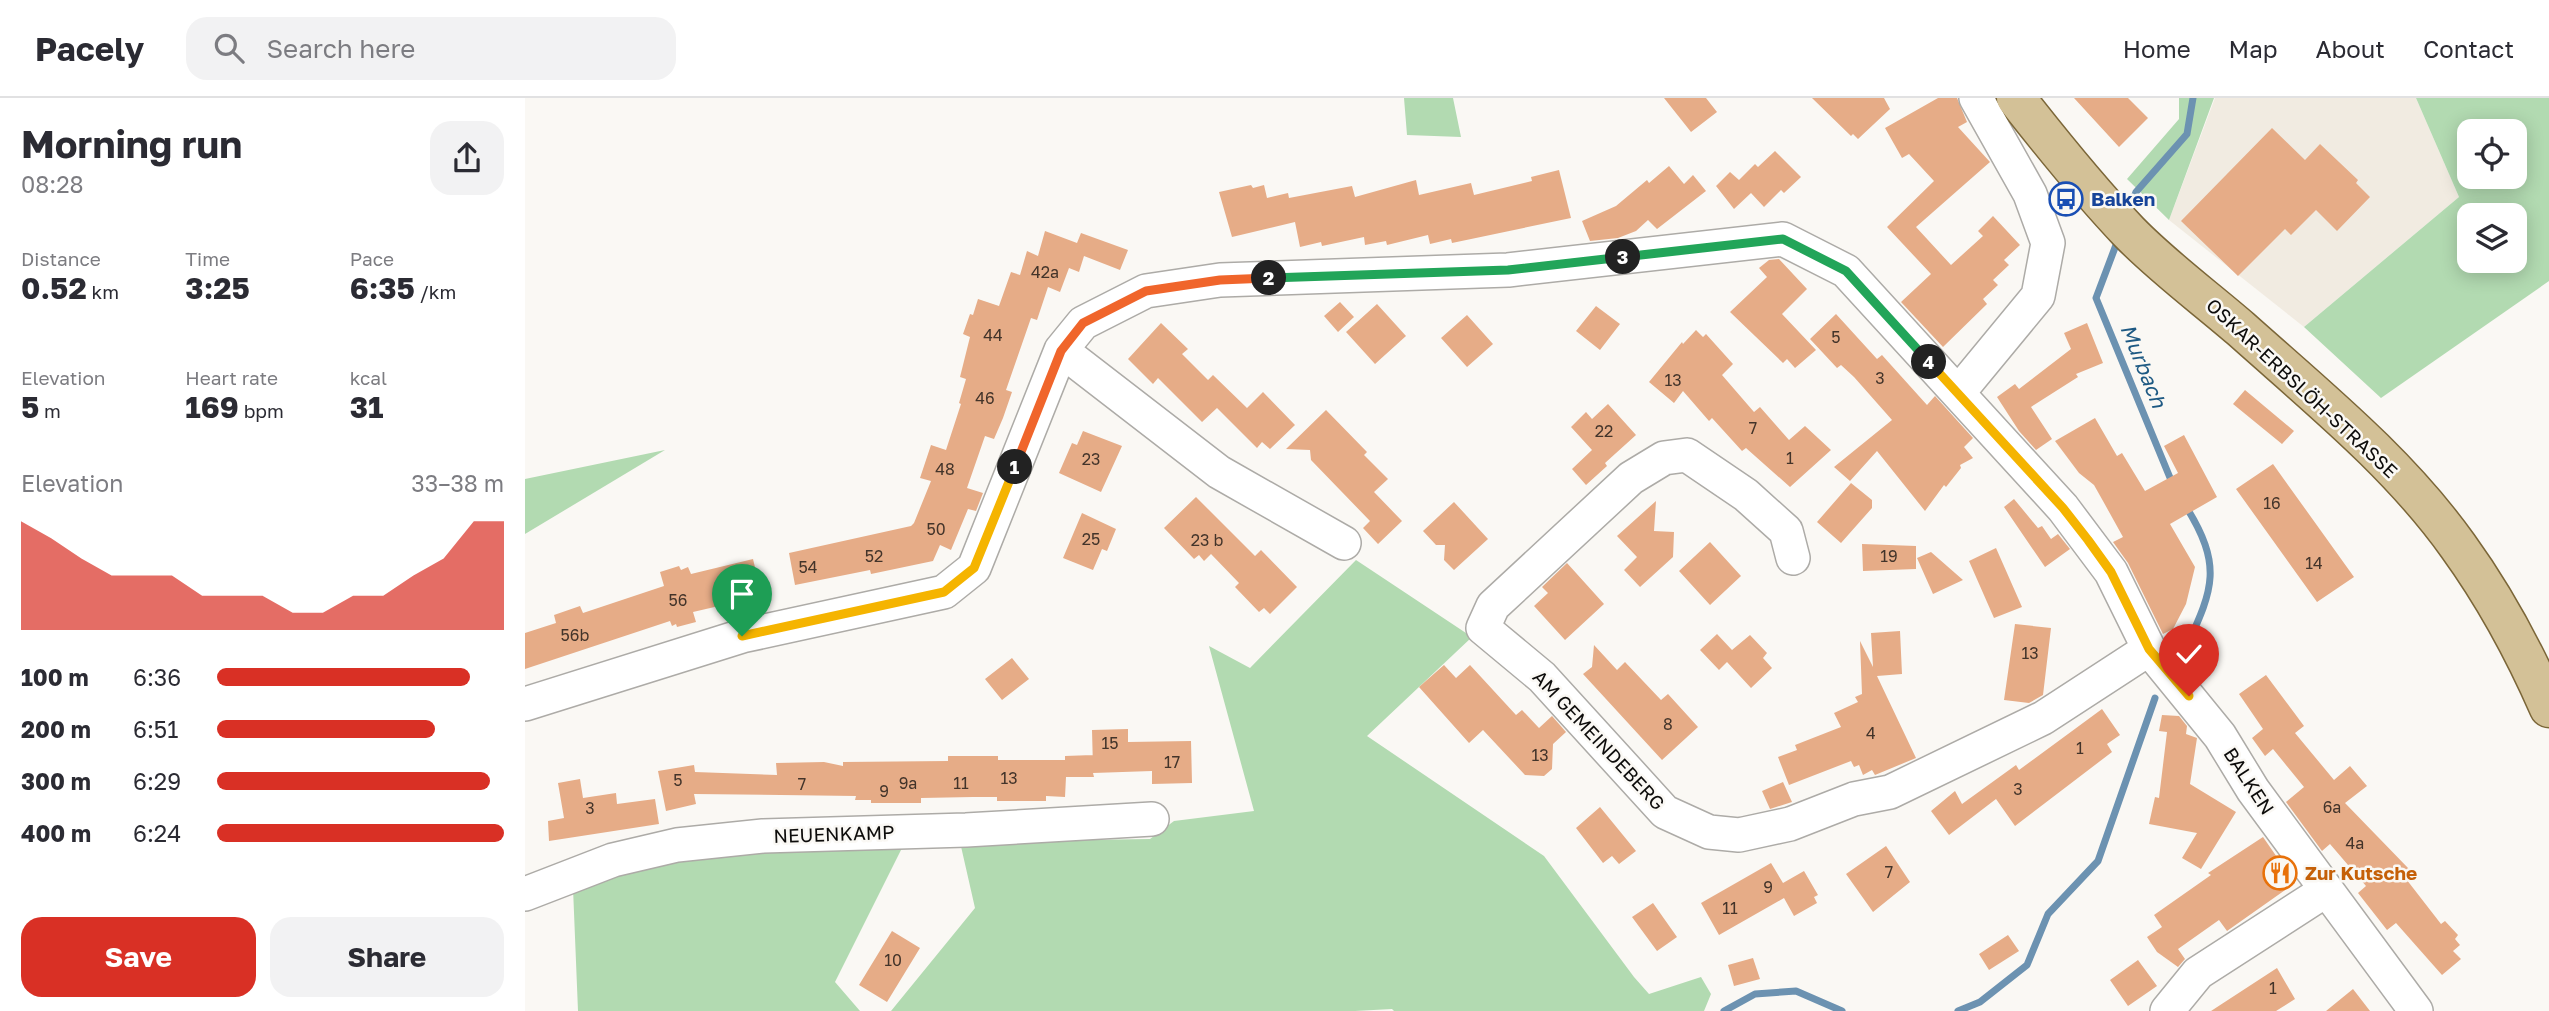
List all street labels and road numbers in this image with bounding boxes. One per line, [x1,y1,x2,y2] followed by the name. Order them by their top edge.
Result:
[2202,293,2403,482] street label: OSKAR-ERBSLÖH-STRASSE
[1529,665,1670,814] street label: AM GEMEINDEBERG
[2219,743,2280,818] street label: BALKEN
[773,820,895,847] street label: NEUENKAMP

